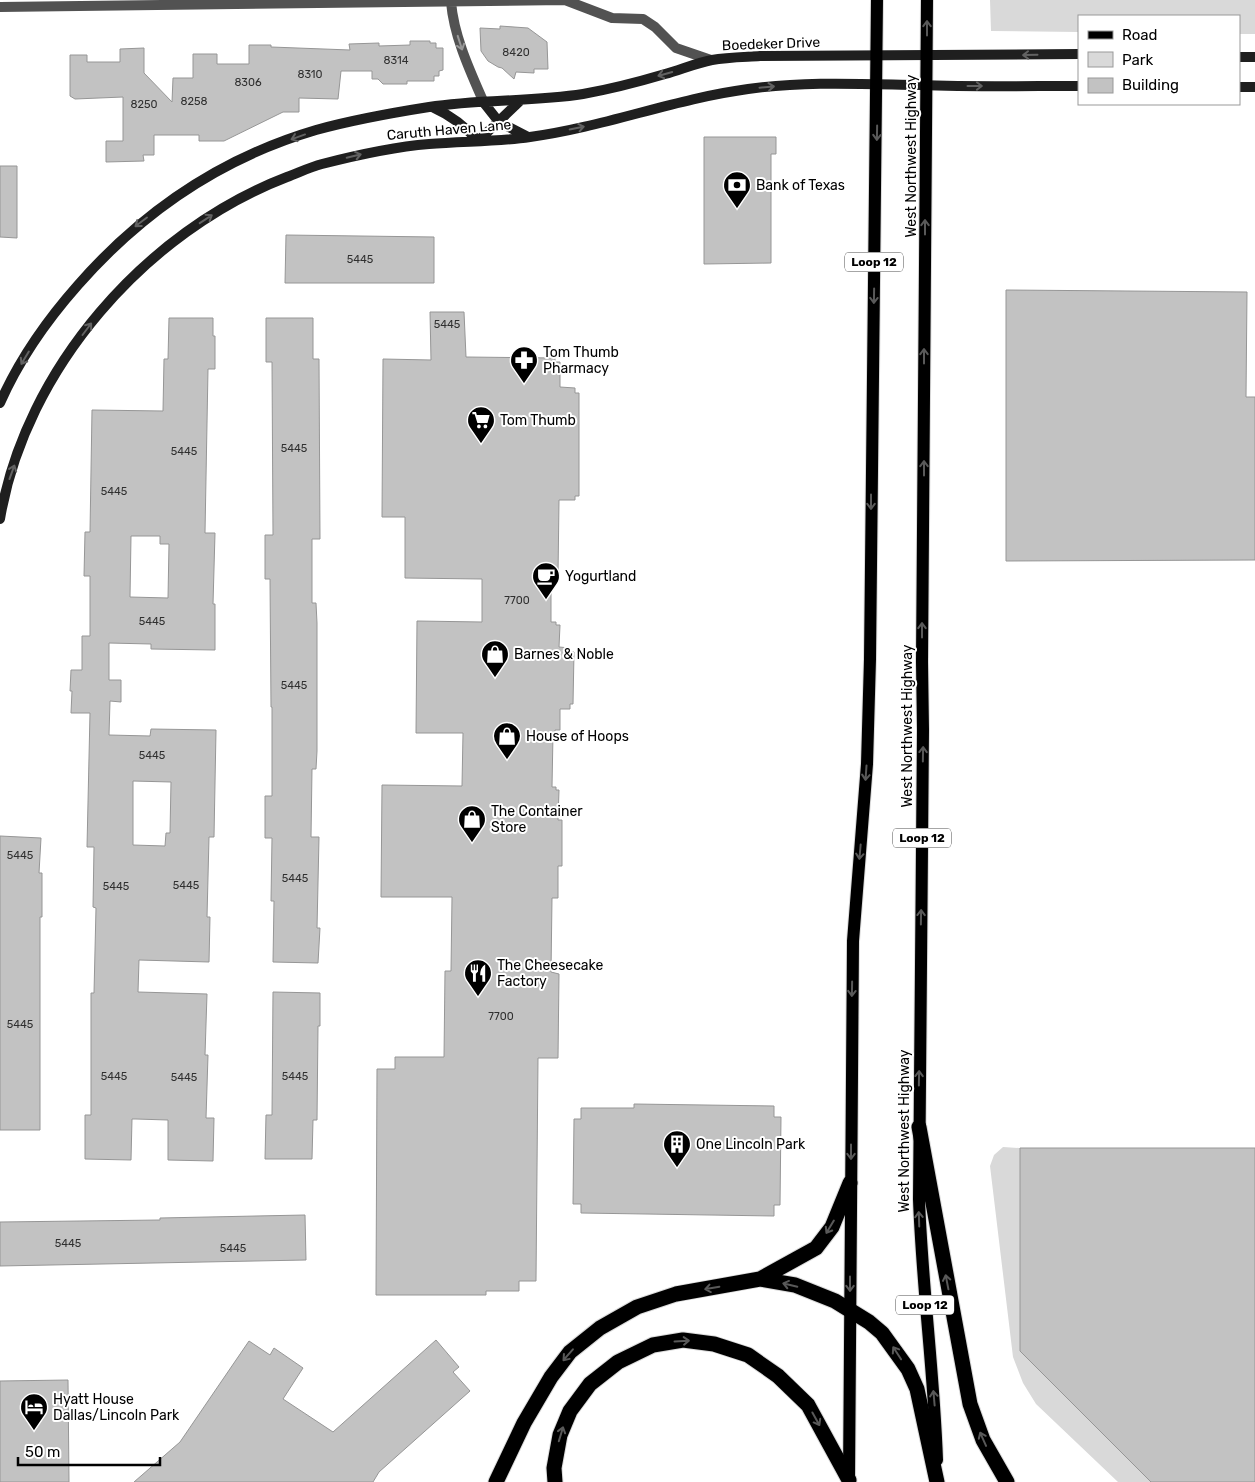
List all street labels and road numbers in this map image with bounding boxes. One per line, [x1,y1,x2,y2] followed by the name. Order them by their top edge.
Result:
[722,34,821,54] street label: Boedeker Drive
[903,74,920,238] street label: West Northwest Highway
[386,116,512,144] street label: Caruth Haven Lane
[845,252,903,272] road number: Loop 12
[899,644,916,808] street label: West Northwest Highway
[893,828,951,848] road number: Loop 12
[896,1049,913,1213] street label: West Northwest Highway
[896,1296,954,1314] road number: Loop 12

